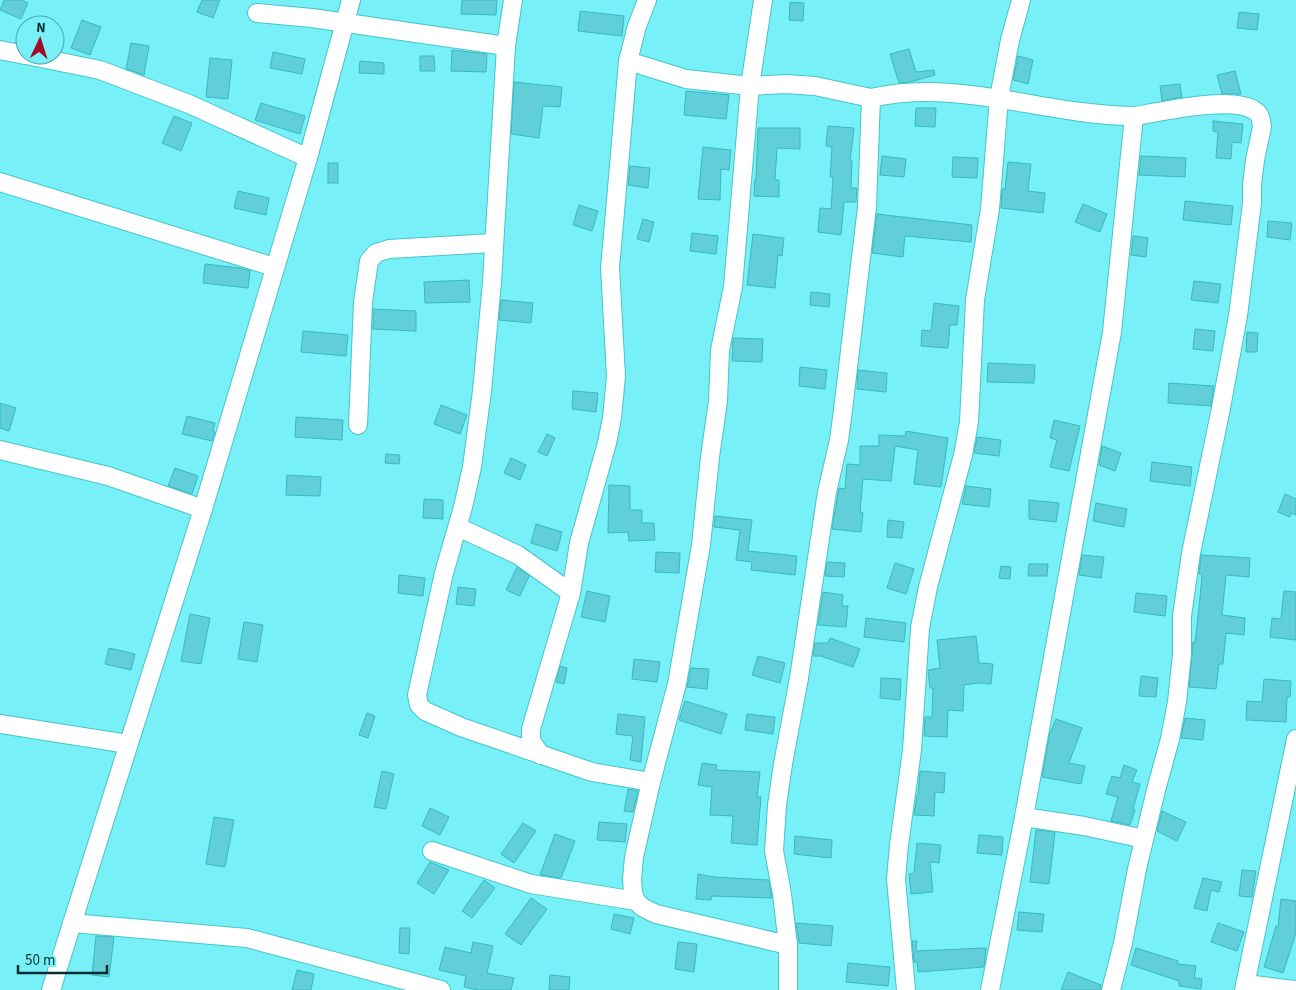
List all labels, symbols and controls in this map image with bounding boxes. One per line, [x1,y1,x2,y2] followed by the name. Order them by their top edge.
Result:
[15,15,65,65] north arrow
[35,18,46,38] text: N
[18,942,106,974] scale bar
[25,950,55,971] text: 50 m

